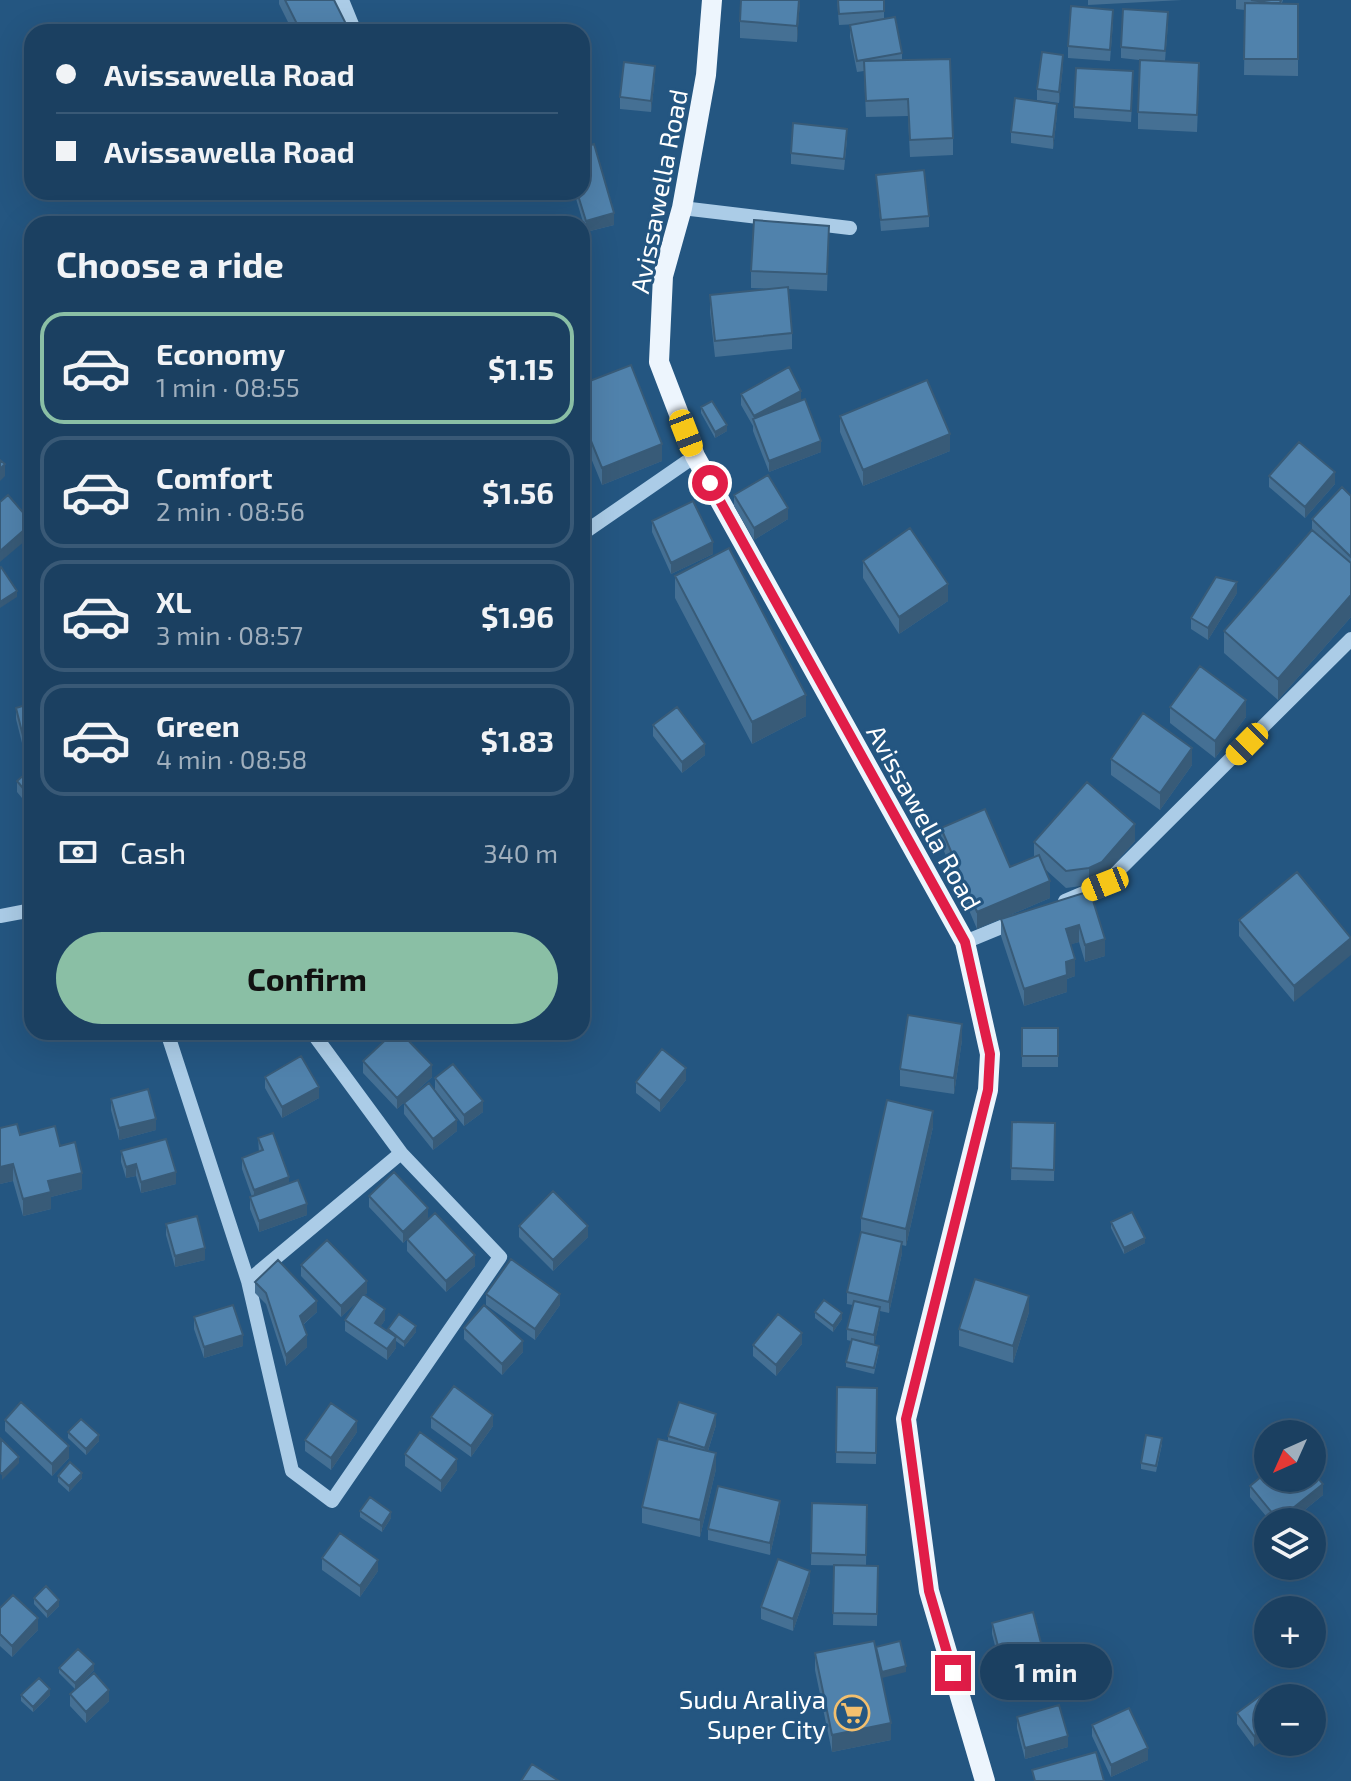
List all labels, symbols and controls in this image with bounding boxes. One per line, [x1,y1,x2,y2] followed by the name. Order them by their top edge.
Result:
[104,56,355,92] text: Avissawella Road
[623,86,693,296] street label: Avissawella Road
[104,133,355,169] text: Avissawella Road
[56,242,284,285] text: Choose a ride
[60,332,132,404] icon: car
[156,335,285,371] text: Economy
[488,350,554,386] text: $1.15
[156,371,300,402] text: 1 min · 08:55
[666,406,706,460] car
[60,456,132,528] icon: car
[156,459,273,495] text: Comfort
[692,465,728,501] route start
[482,474,554,510] text: $1.56
[156,495,305,526] text: 2 min · 08:56
[60,580,132,652] icon: car
[156,583,191,619] text: XL
[481,598,554,634] text: $1.96
[156,619,303,650] text: 3 min · 08:57
[60,704,132,776] icon: car
[156,707,240,743] text: Green
[861,719,989,915] street label: Avissawella Road
[1222,719,1272,769] car
[481,722,554,758] text: $1.83
[156,743,307,774] text: 4 min · 08:58
[56,830,100,874] icon: cash
[120,834,186,870] text: Cash
[483,837,558,868] text: 340 m
[1078,864,1132,904] car
[56,932,558,1024] button: Confirm
[1254,1420,1326,1492] north arrow
[1254,1420,1326,1756] map controls
[1254,1508,1326,1580] button: layers
[1254,1596,1326,1668] button: +
[981,1645,1113,1701] callout: 1 min
[935,1655,971,1691] route end
[1015,1656,1077,1687] text: 1 min
[679,1683,826,1744] place label: Sudu Araliya Super City
[1254,1684,1326,1756] button: −
[833,1694,871,1732] supermarket icon: Sudu Araliya Super City

